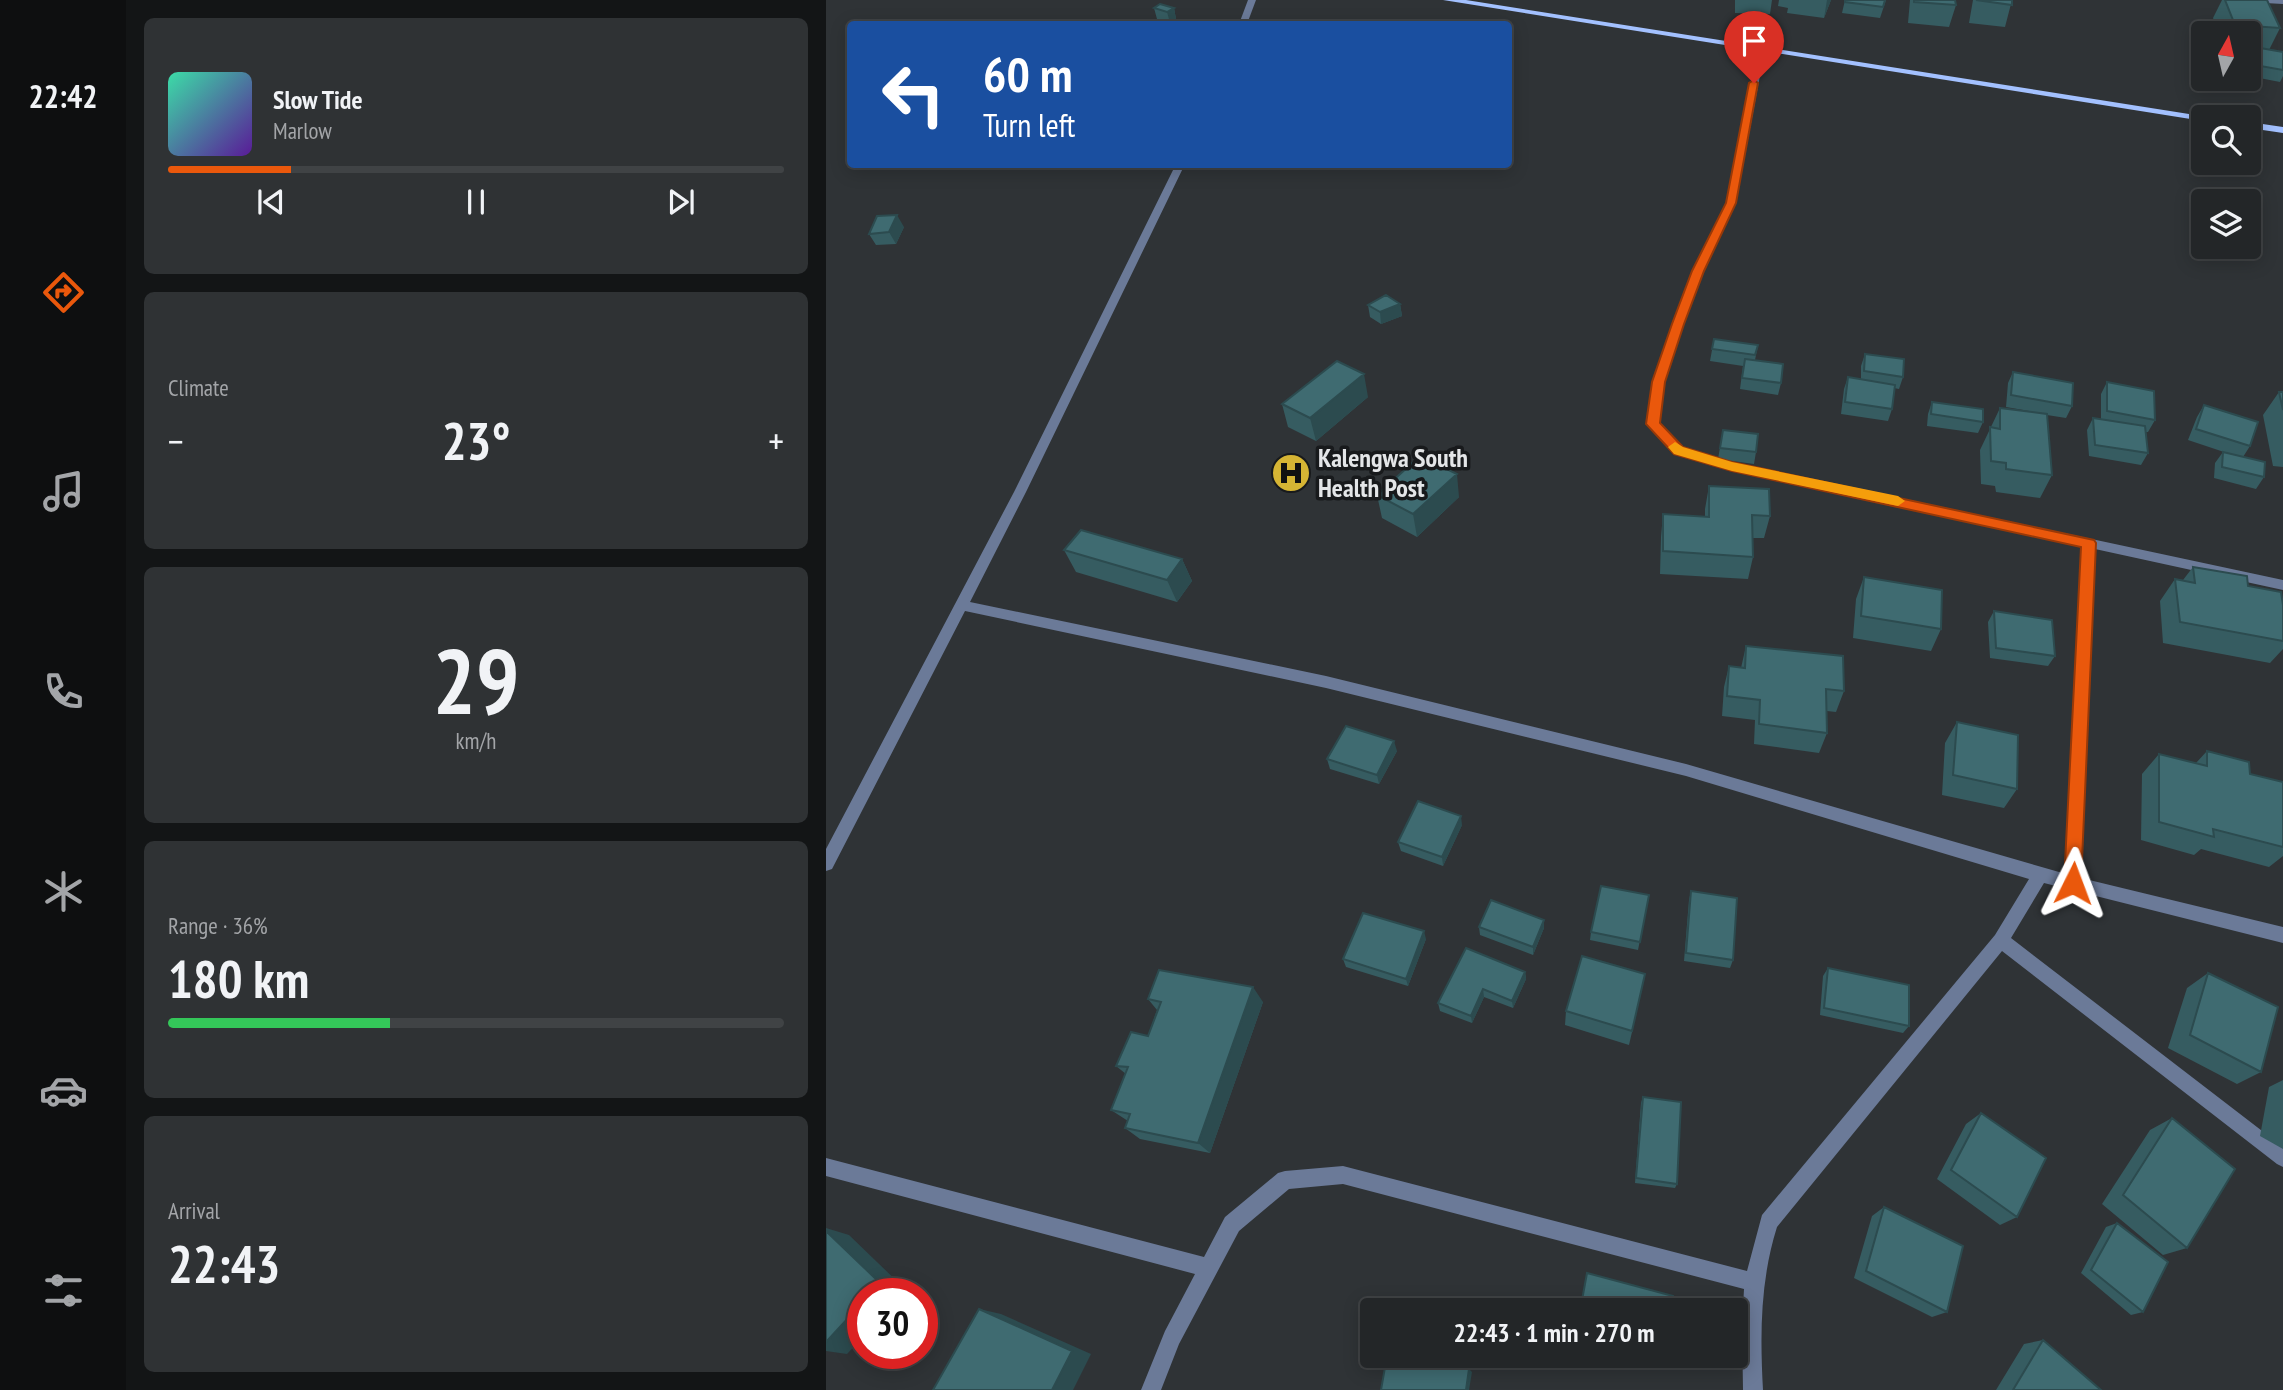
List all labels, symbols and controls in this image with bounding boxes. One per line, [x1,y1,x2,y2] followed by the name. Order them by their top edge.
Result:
[1724,11,1784,83] pin
[2191,21,2261,91] north arrow
[2191,21,2261,259] map controls
[1735,22,1773,60] icon: arrive
[983,42,1072,106] text: 60 m
[868,49,959,140] icon: left
[28,75,98,117] text: 22:42
[273,83,363,116] text: Slow Tide
[983,104,1075,146] text: Turn left
[2191,105,2261,175] button: search
[273,116,332,145] text: Marlow
[252,183,290,221] icon: previous
[457,183,495,221] icon: pause
[662,183,700,221] icon: next
[2191,189,2261,259] button: layers
[39,268,88,317] icon: directions
[168,373,229,402] text: Climate
[442,407,510,474] text: 23°
[168,416,184,465] text: −
[768,416,784,465] text: +
[1318,441,1468,504] place label: Kalengwa South Health Post
[1270,452,1312,494] hospital icon: Kalengwa South Health Post
[39,467,88,516] icon: music
[433,621,520,739] text: 29
[39,667,88,716] icon: phone
[456,726,496,755] text: km/h
[2036,846,2110,920] position arrow
[39,867,88,916] icon: climate
[168,911,268,940] text: Range · 36%
[168,945,309,1012] text: 180 km
[39,1066,88,1115] icon: car
[168,1196,220,1225] text: Arrival
[168,1230,280,1297] text: 22:43
[39,1266,88,1315] icon: filters
[847,1278,938,1369] speed limit sign: 30
[1454,1316,1654,1349] text: 22:43 · 1 min · 270 m

